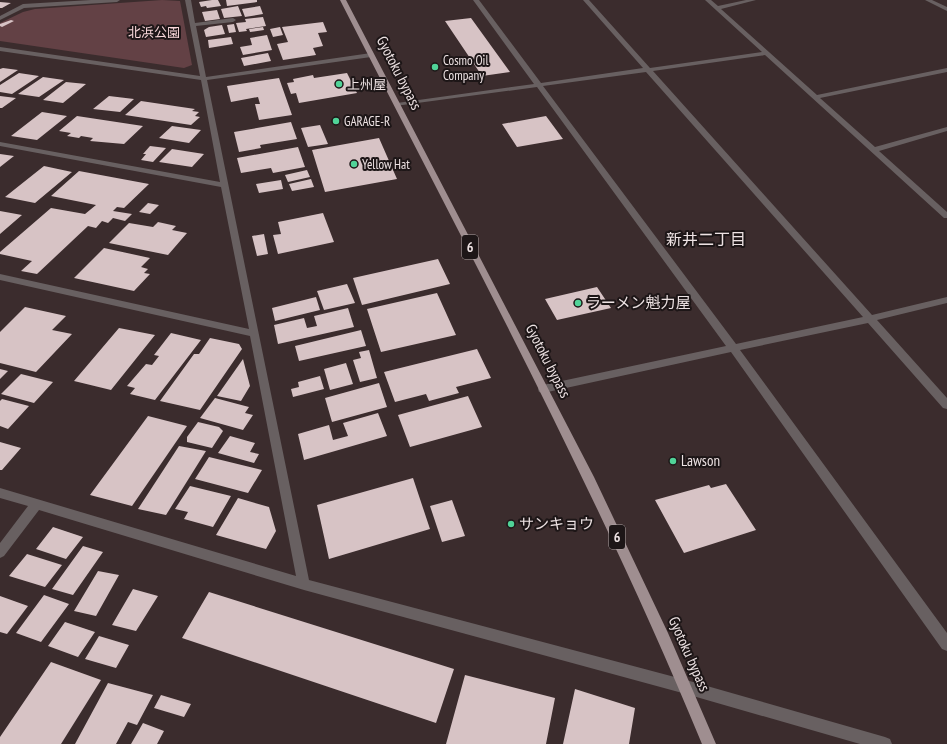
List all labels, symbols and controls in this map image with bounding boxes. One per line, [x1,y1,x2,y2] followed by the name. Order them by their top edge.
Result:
[128,24,180,41] park label: 北浜公園
[373,33,426,113] street label: Gyotoku bypass
[443,52,488,84] place label: Cosmo Oil Company
[430,62,440,72] marker: Cosmo Oil Company
[347,76,386,93] place label: 上州屋
[334,79,344,89] marker: 上州屋
[344,113,390,130] place label: GARAGE-R
[331,116,341,126] marker: GARAGE-R
[362,156,410,173] place label: Yellow Hat
[349,159,359,169] marker: Yellow Hat
[666,229,746,249] district label: 新井二丁目
[462,235,478,259] road number: 6
[586,293,690,312] place label: ラーメン魁力屋
[573,298,583,308] marker: ラーメン魁力屋
[522,321,575,401] street label: Gyotoku bypass
[681,451,720,470] place label: Lawson
[668,456,678,466] marker: Lawson
[519,514,594,533] place label: サンキョウ
[506,519,516,529] marker: サンキョウ
[609,525,625,549] road number: 6
[664,613,714,694] street label: Gyotoku bypass

